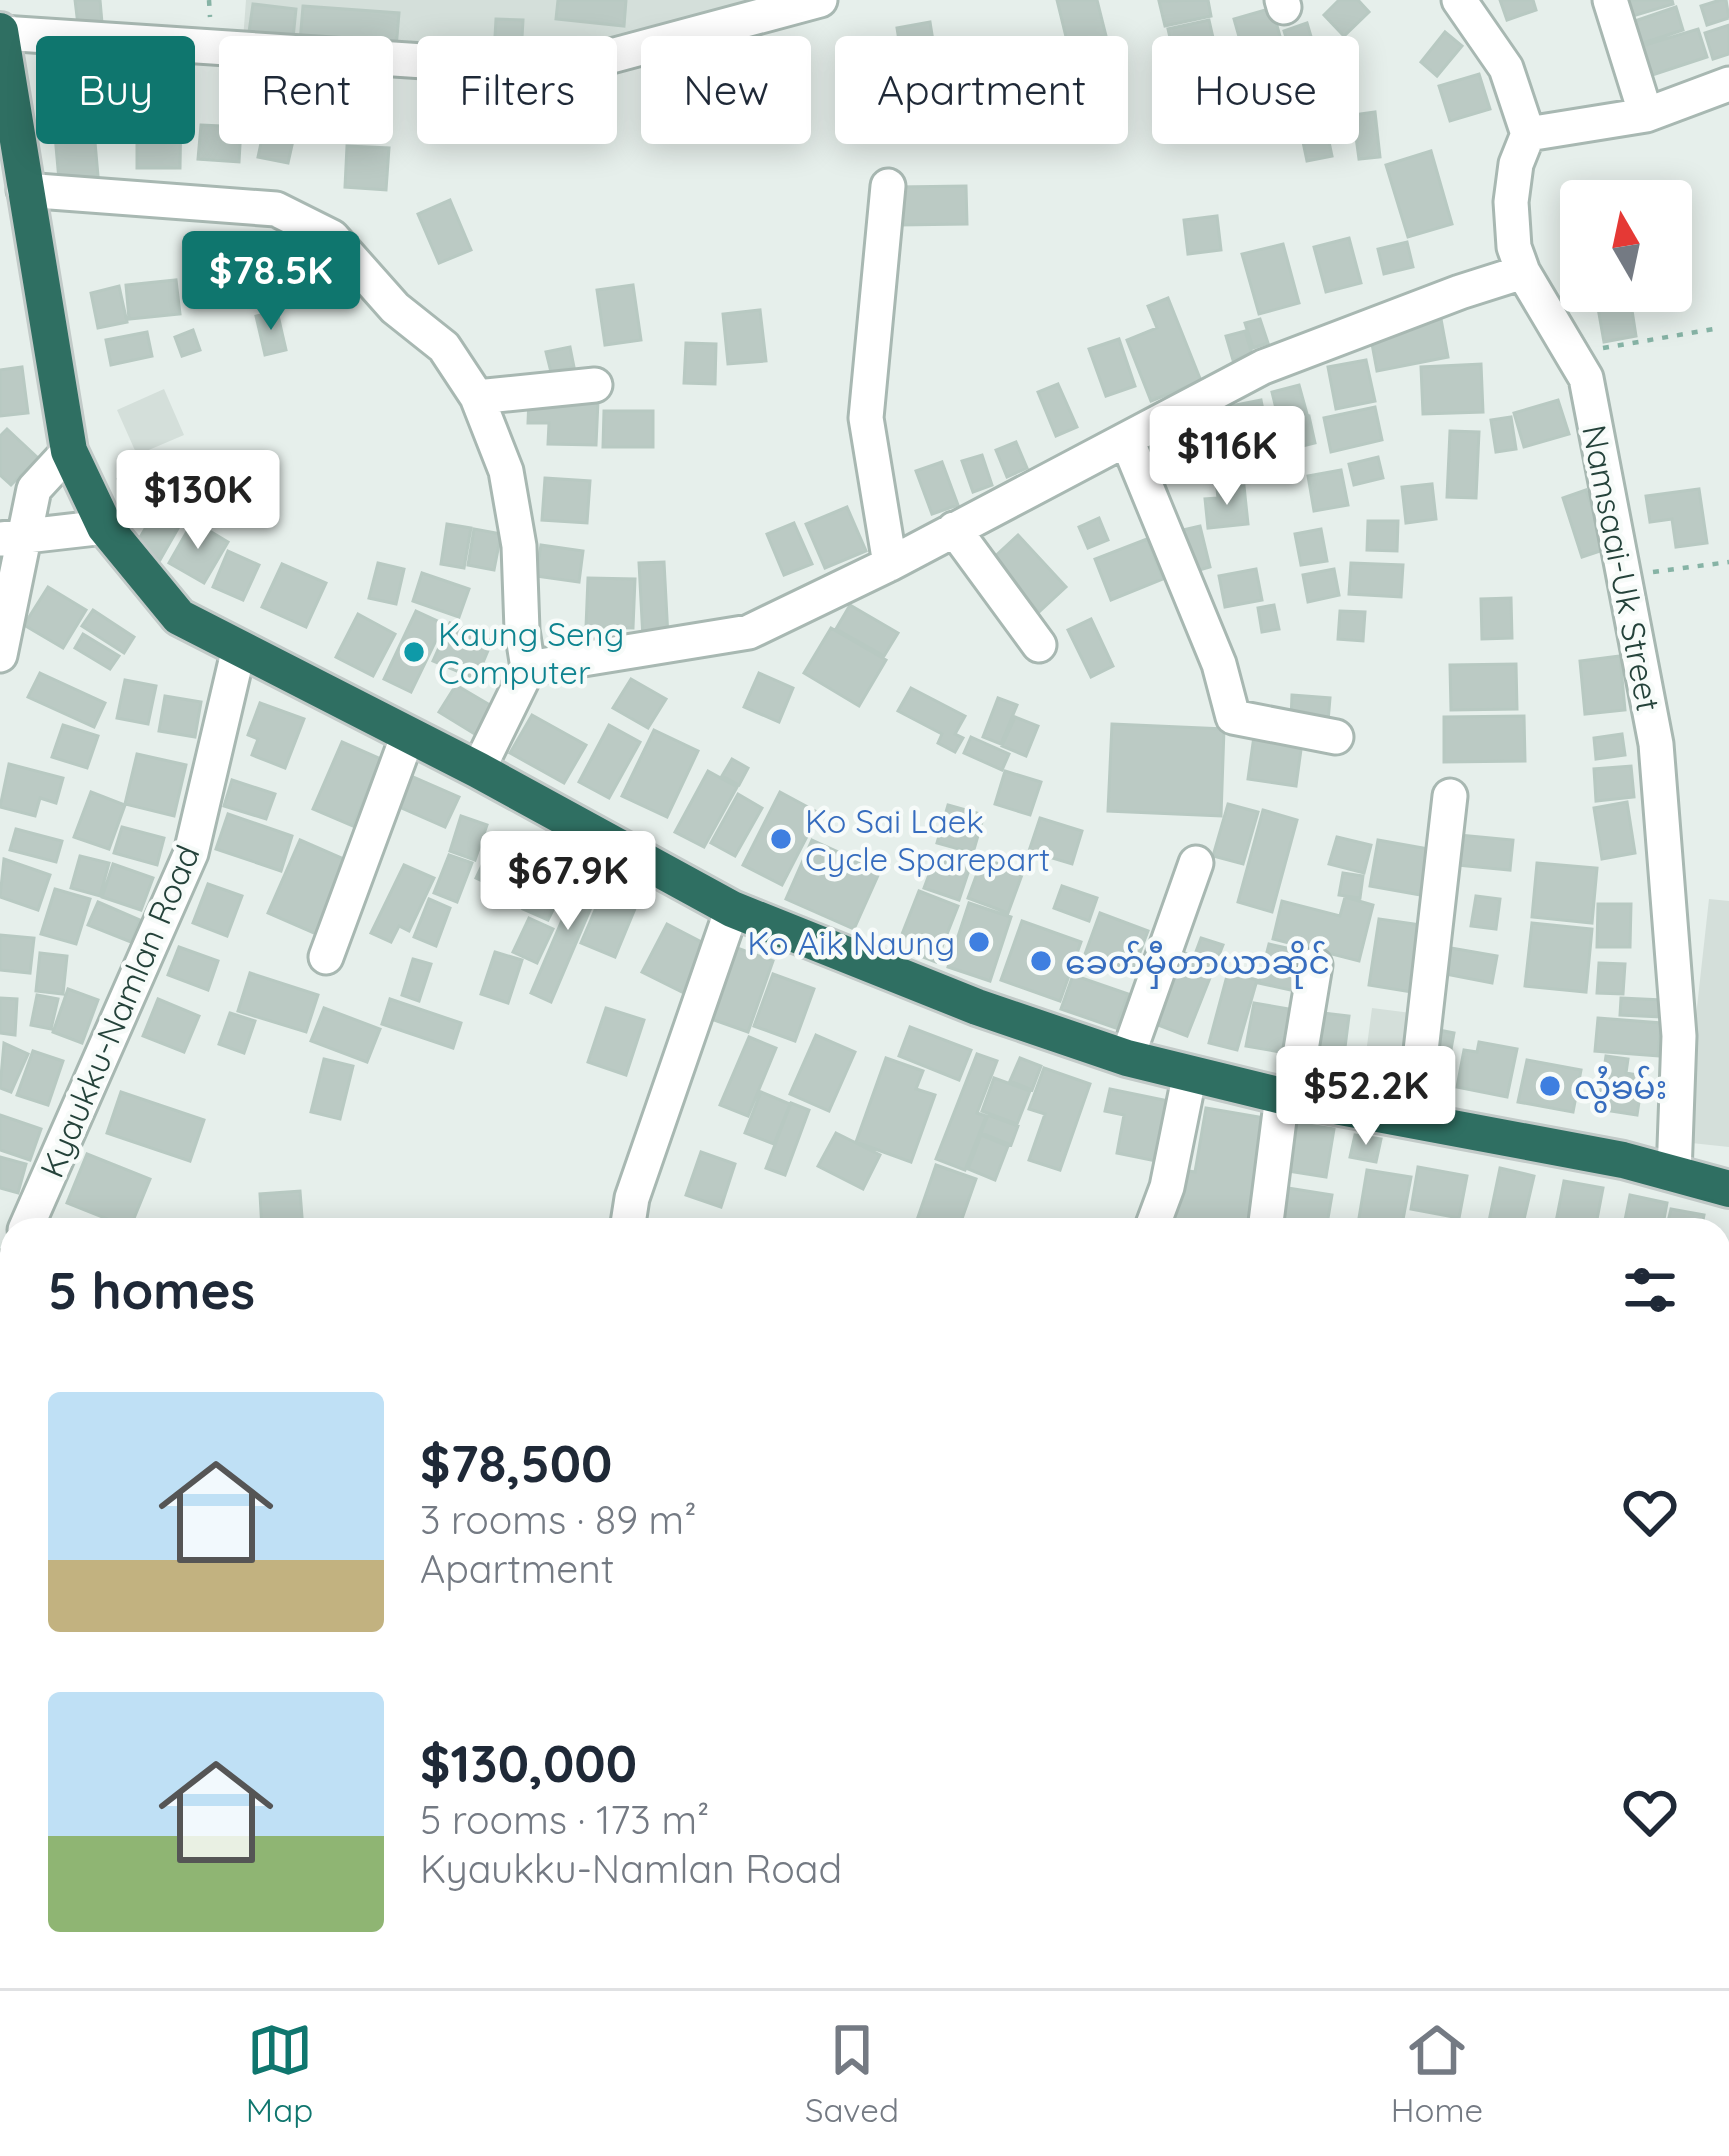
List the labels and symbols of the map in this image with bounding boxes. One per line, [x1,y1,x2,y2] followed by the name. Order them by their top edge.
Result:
[1560,180,1692,312] north arrow
[173,231,369,333] pin: $78.5K
[1143,406,1311,508] pin: $116K
[1574,422,1670,714] street label: Namsaai-Uk Street
[114,450,282,552] pin: $130K
[438,613,624,692] place label: Kaung Seng Computer
[401,639,427,665] marker: Kaung Seng Computer
[805,800,1050,879] place label: Ko Sai Laek Cycle Sparepart
[768,826,794,852] marker: Ko Sai Laek Cycle Sparepart
[470,831,666,933] pin: $67.9K
[30,839,208,1183] street label: Kyaukku-Namlan Road
[747,922,955,963] place label: Ko Aik Naung
[966,929,992,955] marker: Ko Aik Naung
[1065,940,1330,989] place label: ခေတ်မှီတာယာဆိုင်
[1028,948,1054,974] marker: ခေတ်မှီတာယာဆိုင်
[1268,1046,1464,1148] pin: $52.2K
[1574,1065,1667,1113] place label: လွႆၶမ်း
[1537,1073,1563,1099] marker: လွႆၶမ်း

